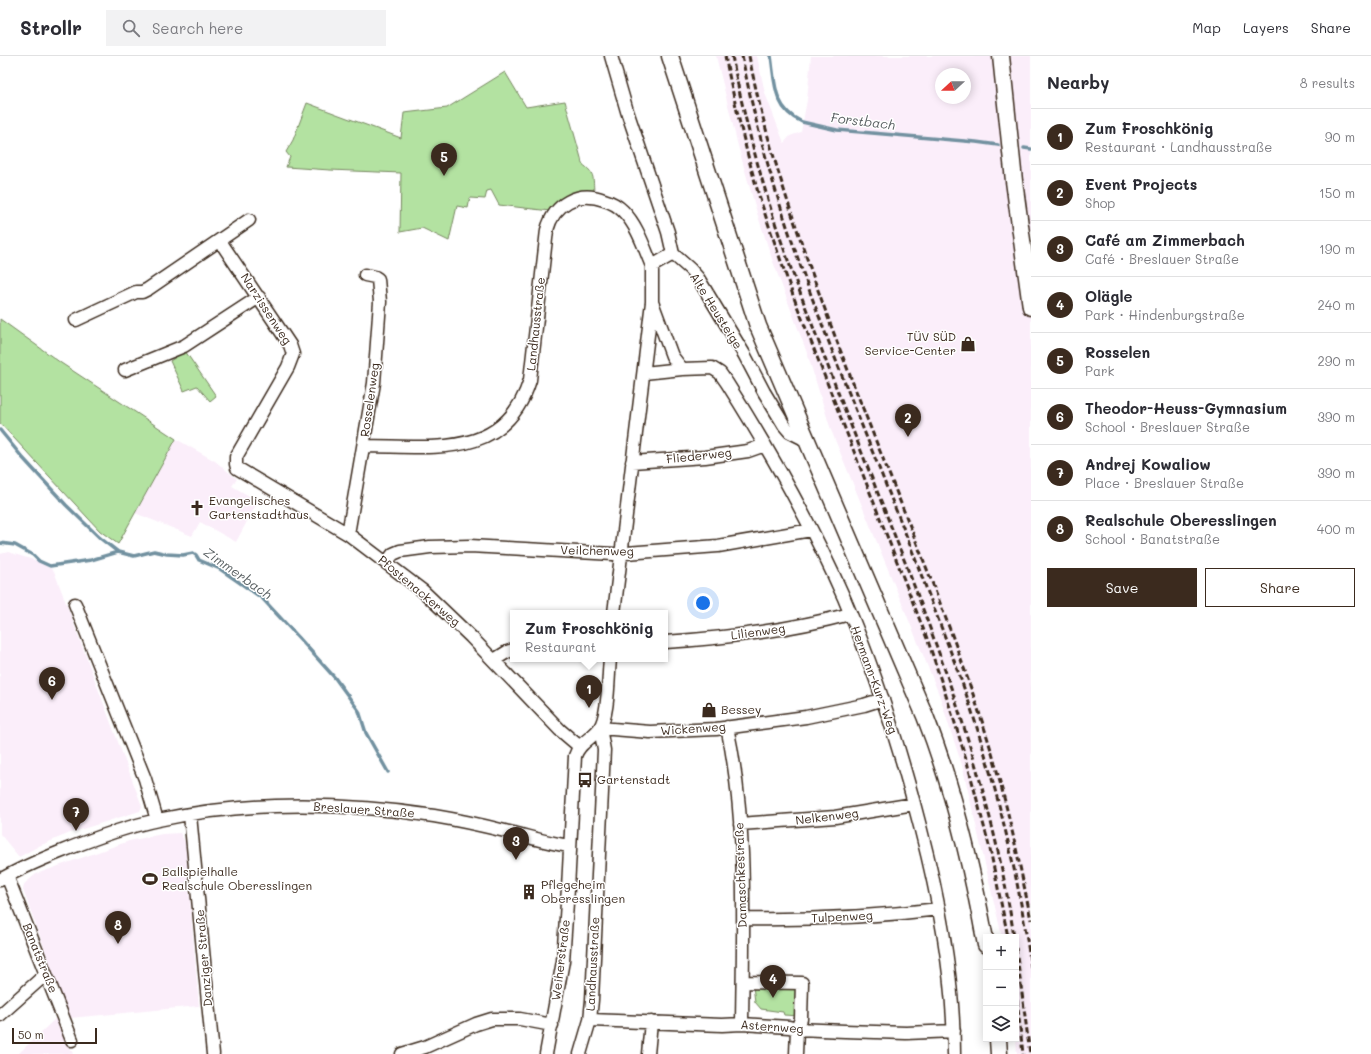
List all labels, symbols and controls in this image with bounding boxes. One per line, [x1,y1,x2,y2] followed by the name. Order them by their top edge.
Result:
[106,10,386,46] search box
[20,15,82,40] text: Strollr
[120,17,142,39] icon: search
[152,18,243,38] text: Search here
[1192,18,1221,37] text: Map
[1243,18,1289,37] text: Layers
[1311,18,1351,37] text: Share
[935,68,971,104] north arrow
[1047,71,1109,93] text: Nearby
[1300,74,1355,91] text: 8 results
[830,108,896,133] water label: Forstbach
[1085,118,1213,138] text: Zum Froschkönig
[1057,128,1063,145] text: 1
[1325,128,1355,145] text: 90 m
[1085,138,1272,155] text: Restaurant · Landhausstraße
[431,143,457,176] pin: 5
[1085,174,1197,194] text: Event Projects
[1056,184,1064,201] text: 2
[1319,184,1355,201] text: 150 m
[1085,194,1115,211] text: Shop
[1085,230,1245,250] text: Café am Zimmerbach
[1056,240,1064,257] text: 3
[1319,240,1355,257] text: 190 m
[1085,250,1239,267] text: Café · Breslauer Straße
[687,269,747,352] street label: Alte Heusteige
[238,270,296,347] street label: Narzissenweg
[522,276,548,372] street label: Landhausstraße
[1085,286,1132,306] text: Olägle
[1056,296,1064,313] text: 4
[1318,296,1355,313] text: 240 m
[1085,306,1245,323] text: Park · Hindenburgstraße
[865,328,956,358] place label: TÜV SÜD Service-Center
[959,335,977,353] shop icon: TÜV SÜD Service-Center
[1085,342,1150,362] text: Rosselen
[1056,352,1064,369] text: 5
[1318,352,1355,369] text: 290 m
[356,362,382,438] street label: Rosselenweg
[1085,362,1114,379] text: Park
[1085,398,1287,418] text: Theodor-Heuss-Gymnasium
[895,404,921,437] pin: 2
[1056,408,1064,425] text: 6
[1317,408,1355,425] text: 390 m
[1085,418,1250,435] text: School · Breslauer Straße
[665,444,732,466] street label: Fliederweg
[1085,454,1211,474] text: Andrej Kowaliow
[1056,464,1064,481] text: 7
[1317,464,1355,481] text: 390 m
[1085,474,1244,491] text: Place · Breslauer Straße
[209,492,309,522] place label: Evangelisches Gartenstadthaus
[188,499,206,517] church icon: Evangelisches Gartenstadthaus
[1085,510,1277,530] text: Realschule Oberesslingen
[1056,520,1064,537] text: 8
[1317,520,1355,537] text: 400 m
[1085,530,1220,547] text: School · Banatstraße
[560,541,634,559] street label: Veilchenweg
[201,543,276,602] water label: Zimmerbach
[375,551,464,629] street label: Pfostenackerweg
[1047,568,1197,607] button: Save
[1205,568,1355,607] button: Share
[693,593,713,613] your location
[510,610,668,662] popup
[525,618,653,638] text: Zum Froschkönig
[730,619,786,643] street label: Lilienweg
[848,623,902,736] street label: Hermann-Kurz-Weg
[525,638,596,655] text: Restaurant
[39,667,65,700] pin: 6
[576,675,602,708] pin: 1
[700,701,718,719] shop icon: Bessey
[721,701,761,717] place label: Bessey
[660,718,726,738] street label: Wickenweg
[576,771,594,789] bus stop icon: Gartenstadt
[597,771,670,787] place label: Gartenstadt
[313,797,415,821] street label: Breslauer Straße
[63,798,89,831] pin: 7
[794,804,859,828] street label: Nelkenweg
[730,822,750,928] street label: Damaschkestraße
[503,827,529,860] pin: 3
[162,863,312,893] place label: Ballspielhalle Realschule Oberesslingen
[141,870,159,888] sports icon: Ballspielhalle Realschule Oberesslingen
[541,876,625,906] place label: Pflegeheim Oberesslingen
[520,883,538,901] building icon: Pflegeheim Oberesslingen
[811,906,873,926] street label: Tulpenweg
[191,909,215,1007] street label: Danziger Straße
[105,911,131,944] pin: 8
[582,916,602,1011] street label: Landhausstraße
[547,918,573,1001] street label: Weiherstraße
[20,920,62,995] street label: Banatstraße
[983,934,1019,1042] map controls
[983,934,1019,970] button: +
[760,965,786,998] pin: 4
[983,970,1019,1006] button: −
[983,1006,1019,1042] button: layers
[740,1016,804,1036] street label: Asternweg
[12,1026,97,1045] scale bar
[18,1027,44,1042] text: 50 m

